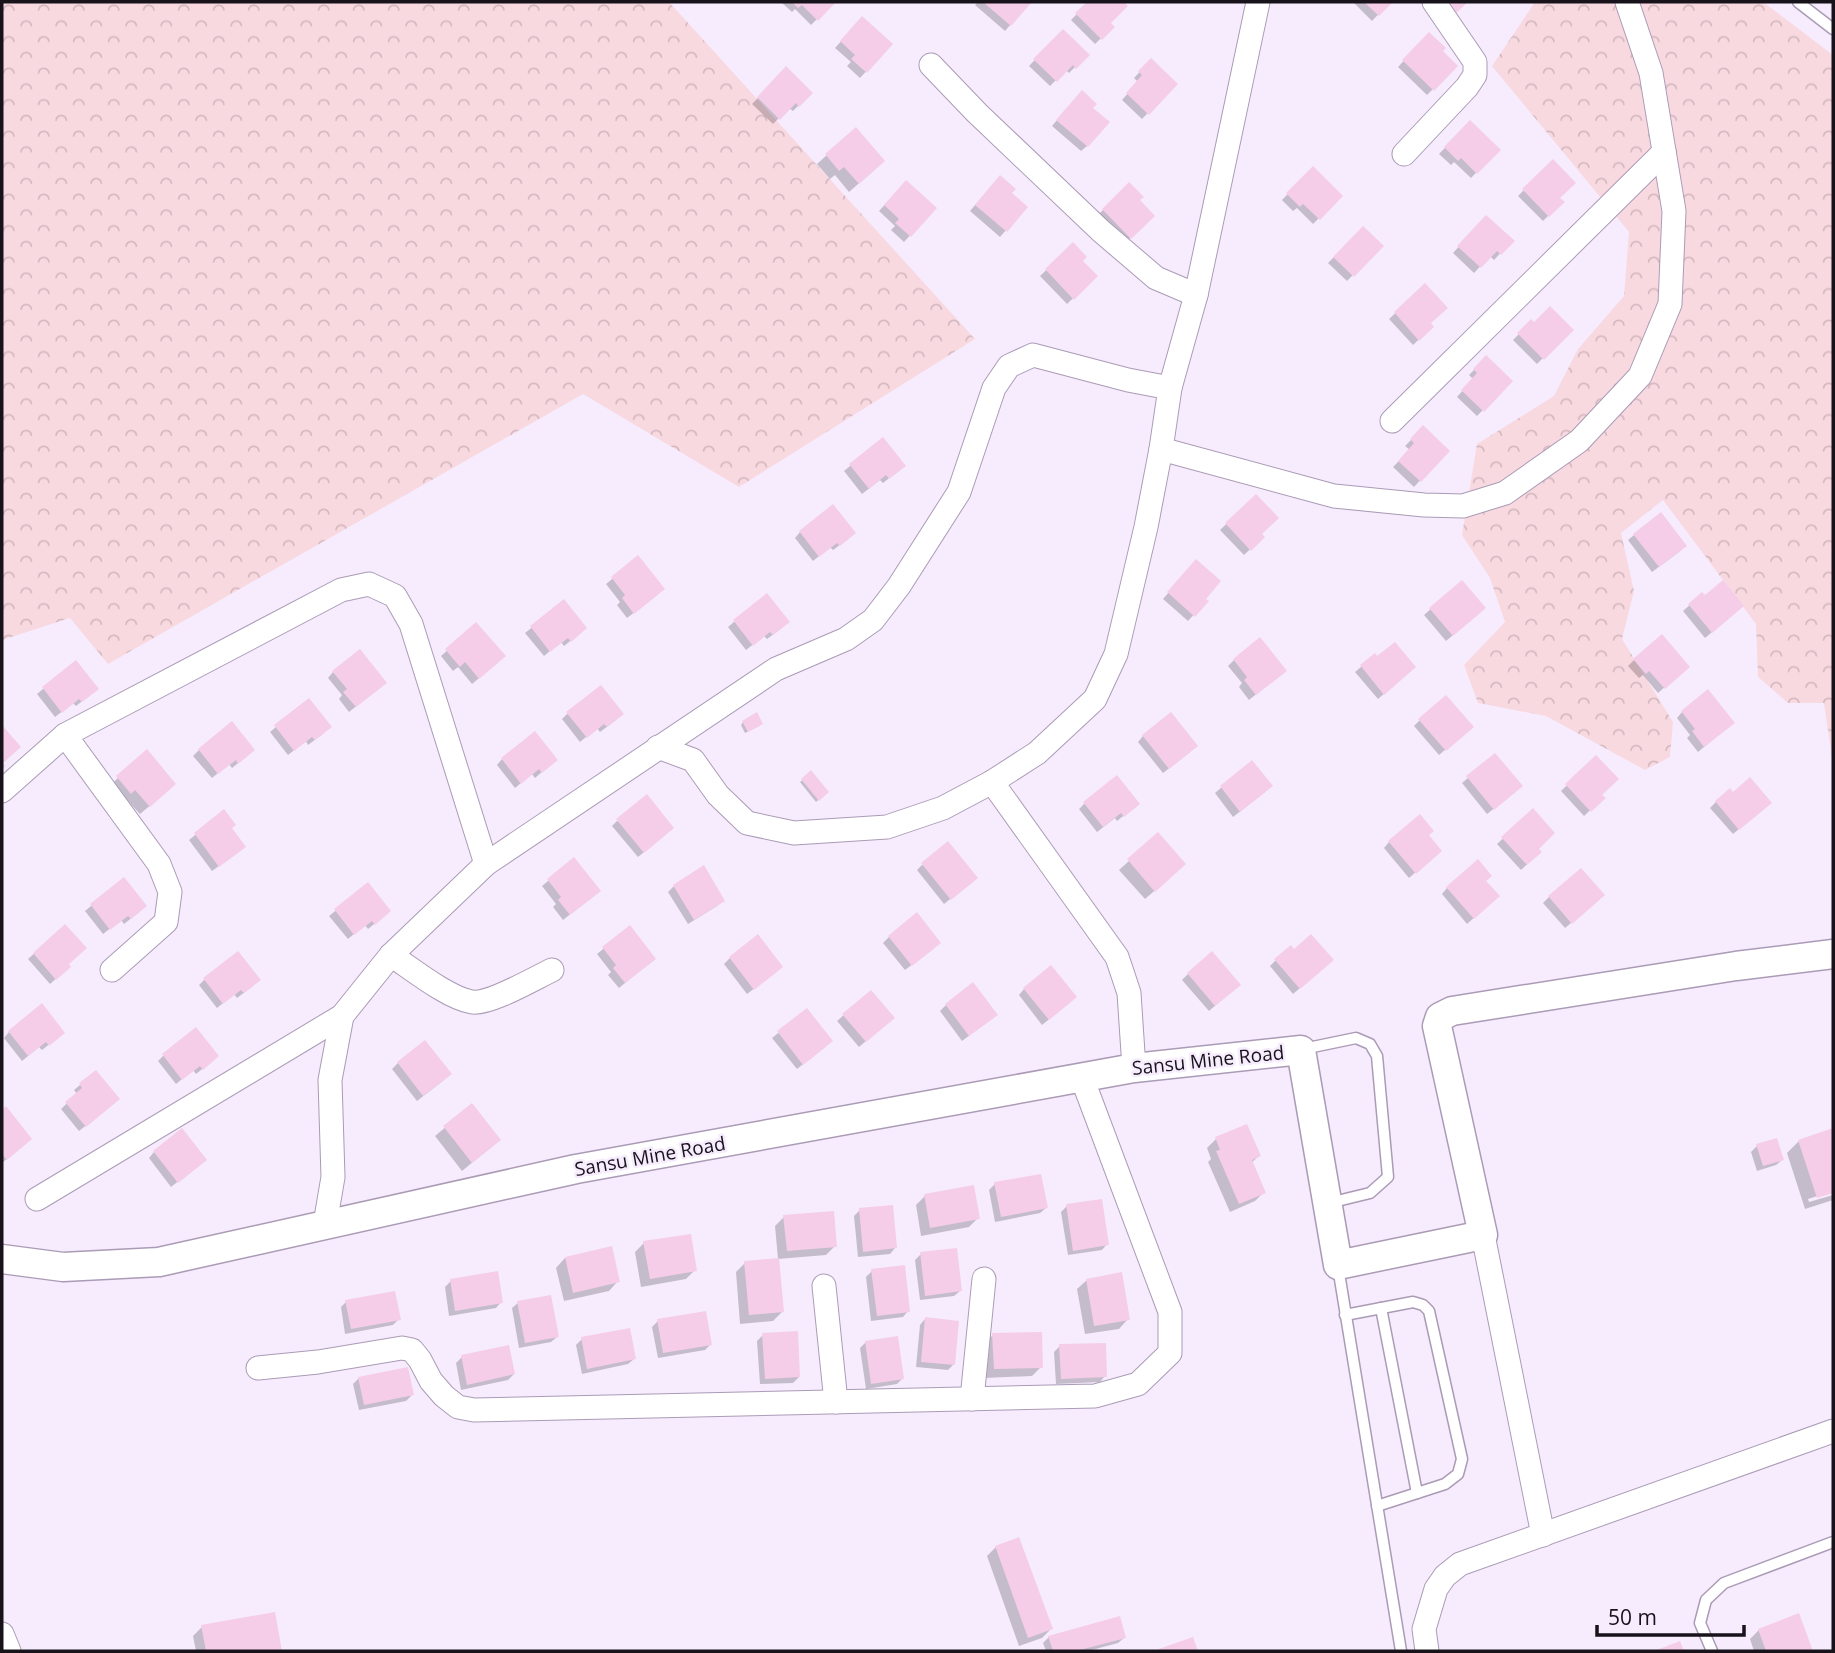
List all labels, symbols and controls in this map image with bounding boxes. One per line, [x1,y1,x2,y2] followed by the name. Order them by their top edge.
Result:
[1131,1039,1285,1081] street label: Sansu Mine Road
[573,1130,727,1182] street label: Sansu Mine Road
[1597,1594,1744,1638] scale bar
[1608,1603,1657,1631] text: 50 m

